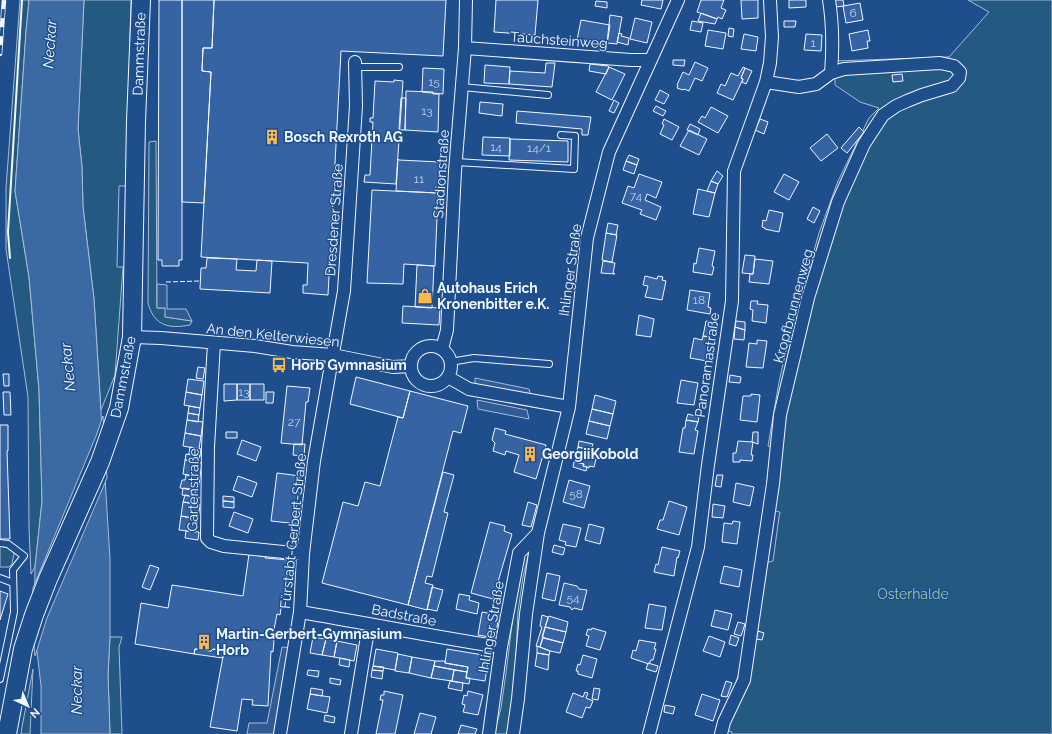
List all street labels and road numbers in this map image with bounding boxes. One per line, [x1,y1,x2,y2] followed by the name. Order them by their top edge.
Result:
[130,12,148,96] street label: Dammstraße
[510,29,608,51] street label: Tauchsteinweg
[430,129,452,219] street label: Stadionstraße
[322,163,346,277] street label: Dresdener Straße
[556,223,584,317] street label: Ihlinger Straße
[770,247,816,365] street label: Kropfbrunnenweg
[692,312,722,418] street label: Panoramastraße
[206,320,340,350] street label: An den Kelterwiesen
[107,335,139,419] street label: Dammstraße
[184,448,202,532] street label: Gartenstraße
[277,452,309,610] street label: Fürstabt-Gerbert-Straße
[475,580,507,674] street label: Ihlinger Straße
[370,601,438,629] street label: Badstraße

